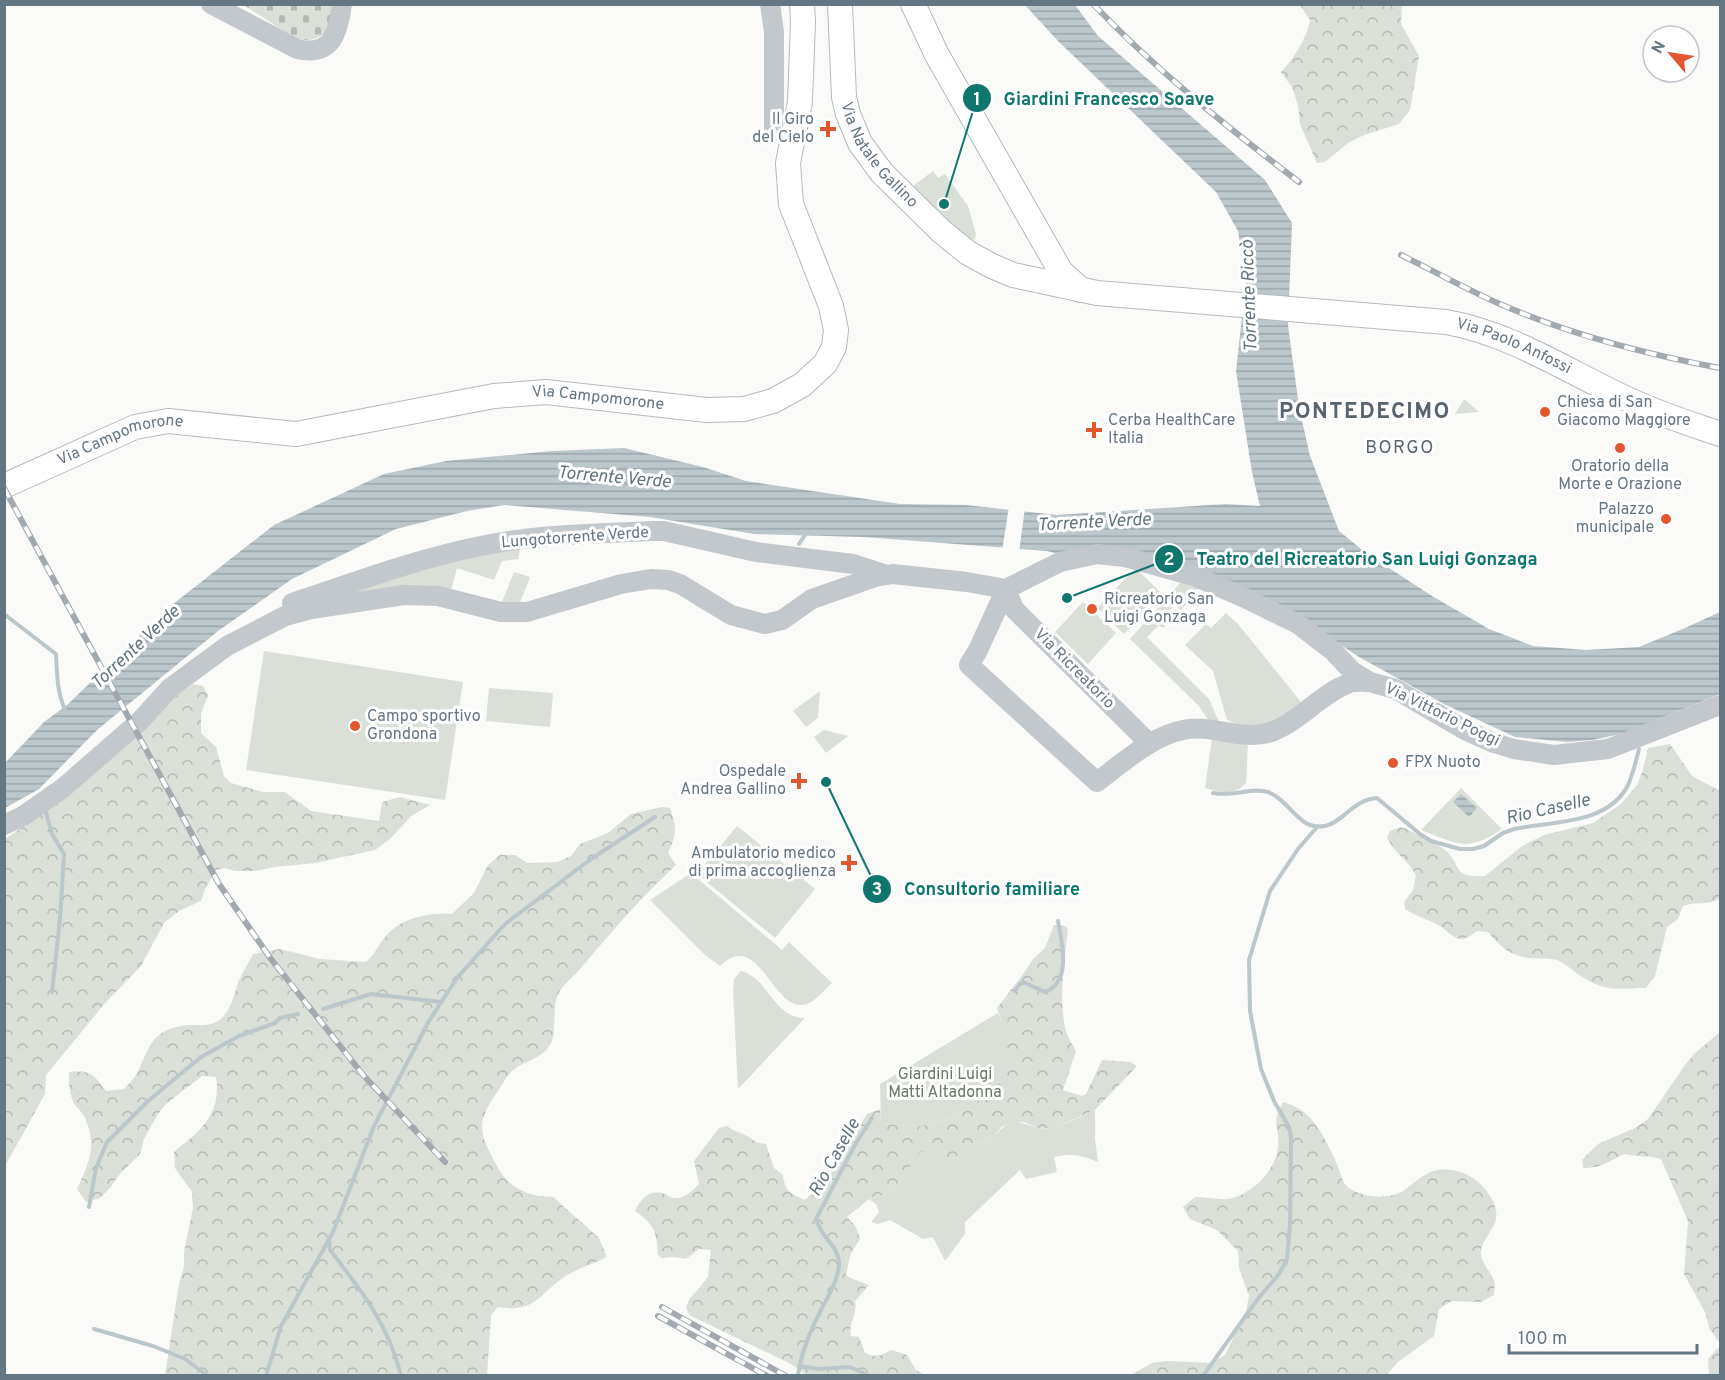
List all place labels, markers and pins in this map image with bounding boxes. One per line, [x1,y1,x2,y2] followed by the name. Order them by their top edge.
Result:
[962,80,1227,116] callout: Giardini Francesco Soave
[752,110,814,148] place label: Il Giro del Cielo
[819,120,837,138] marker: Il Giro del Cielo
[1557,393,1691,431] place label: Chiesa di San Giacomo Maggiore
[1538,405,1552,419] marker: Chiesa di San Giacomo Maggiore
[1108,411,1235,449] place label: Cerba HealthCare Italia
[1085,421,1103,439] marker: Cerba HealthCare Italia
[1613,441,1627,455] marker: Oratorio della Morte e Orazione
[1558,457,1682,495] place label: Oratorio della Morte e Orazione
[1576,500,1654,538] place label: Palazzo municipale
[1659,512,1673,526] marker: Palazzo municipale
[1154,541,1549,577] callout: Teatro del Ricreatorio San Luigi Gonzaga
[1104,590,1214,628] place label: Ricreatorio San Luigi Gonzaga
[1085,602,1099,616] marker: Ricreatorio San Luigi Gonzaga
[367,707,481,745] place label: Campo sportivo Grondona
[348,719,362,733] marker: Campo sportivo Grondona
[1405,753,1481,773] place label: FPX Nuoto
[1386,756,1400,770] marker: FPX Nuoto
[680,762,786,800] place label: Ospedale Andrea Gallino
[790,772,808,790] marker: Ospedale Andrea Gallino
[689,844,836,882] place label: Ambulatorio medico di prima accoglienza
[840,854,858,872] marker: Ambulatorio medico di prima accoglienza
[862,871,1092,907] callout: Consultorio familiare

